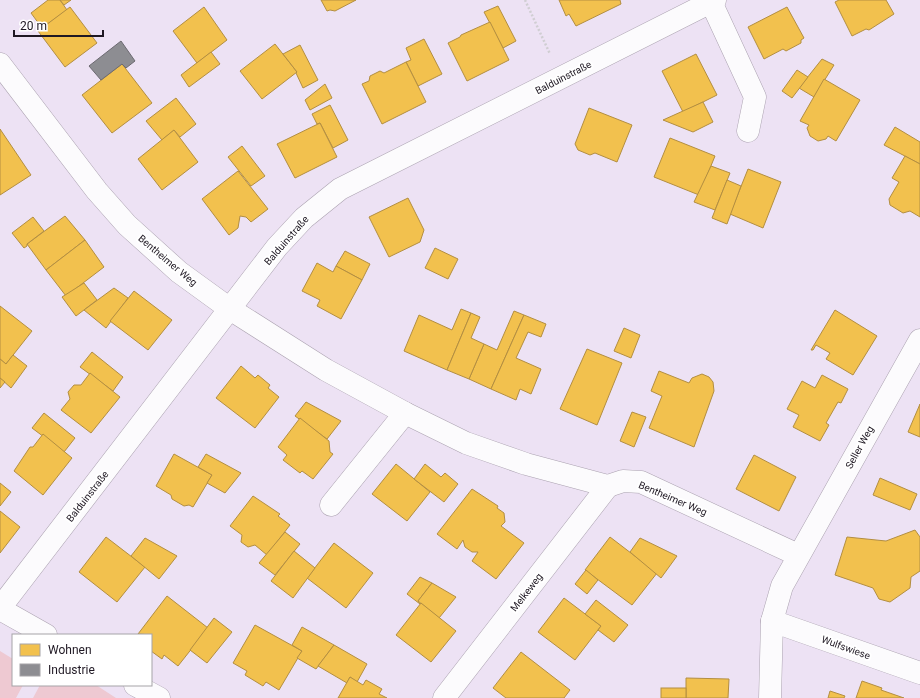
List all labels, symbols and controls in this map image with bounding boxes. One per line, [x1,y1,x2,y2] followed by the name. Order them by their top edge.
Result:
[14,12,103,38] scale bar
[20,19,47,33] text: 20 m
[533,59,593,96] street label: Balduinstraße
[262,214,311,267] street label: Balduinstraße
[136,233,199,288] street label: Bentheimer Weg
[843,424,876,470] street label: Seller Weg
[64,469,111,524] street label: Balduinstraße
[637,479,709,518] street label: Bentheimer Weg
[508,571,545,613] street label: Melkeweg
[12,634,152,686] legend
[820,634,872,661] street label: Wulfswiese
[48,643,92,657] text: Wohnen
[48,663,95,677] text: Industrie

